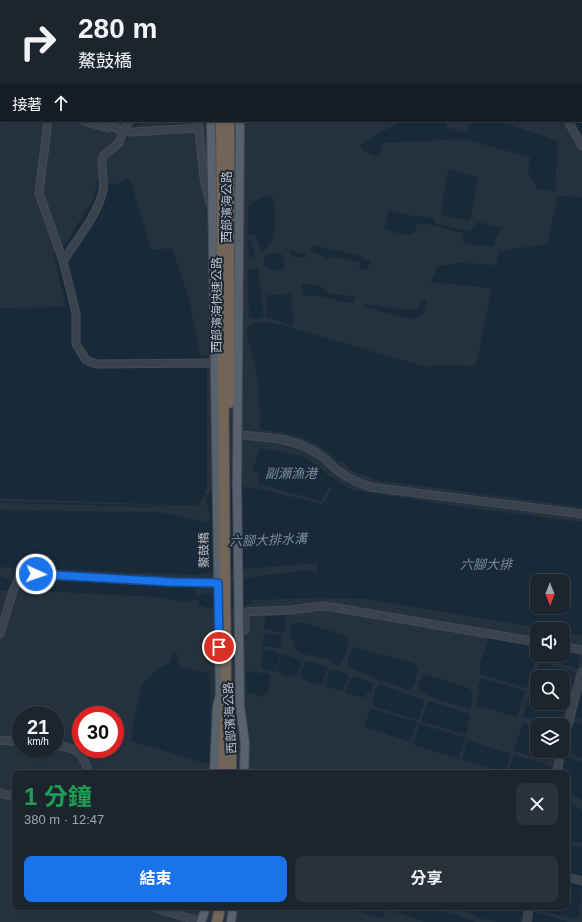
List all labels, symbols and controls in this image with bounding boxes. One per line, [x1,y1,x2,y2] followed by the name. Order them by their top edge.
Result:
[78,13,157,44] text: 280 m
[12,16,64,68] icon: right
[78,51,132,71] text: 鰲鼓橋
[50,92,72,114] icon: ahead
[12,96,42,113] text: 接著
[220,171,234,243] street label: 西部濱海公路
[210,257,224,353] street label: 西部濱海快速公路
[265,466,319,481] water label: 副瀨漁港
[229,531,309,549] water label: 六腳大排水溝
[197,532,211,568] street label: 鰲鼓橋
[15,553,57,595] position arrow
[460,557,514,572] water label: 六腳大排
[530,574,570,614] north arrow
[530,574,570,758] map controls
[530,622,570,662] button: sound
[202,630,236,664] pin
[208,636,230,658] icon: arrive
[530,670,570,710] button: search
[221,682,239,754] street label: 西部濱海公路
[72,706,124,758] speed limit sign: 30
[27,716,49,738] text: 21
[530,718,570,758] button: layers
[27,736,49,747] text: km/h
[24,783,92,810] text: 1 分鐘
[516,783,558,825] button: close
[24,812,104,827] text: 380 m · 12:47
[24,856,287,902] button: 結束
[295,856,558,902] button: 分享

